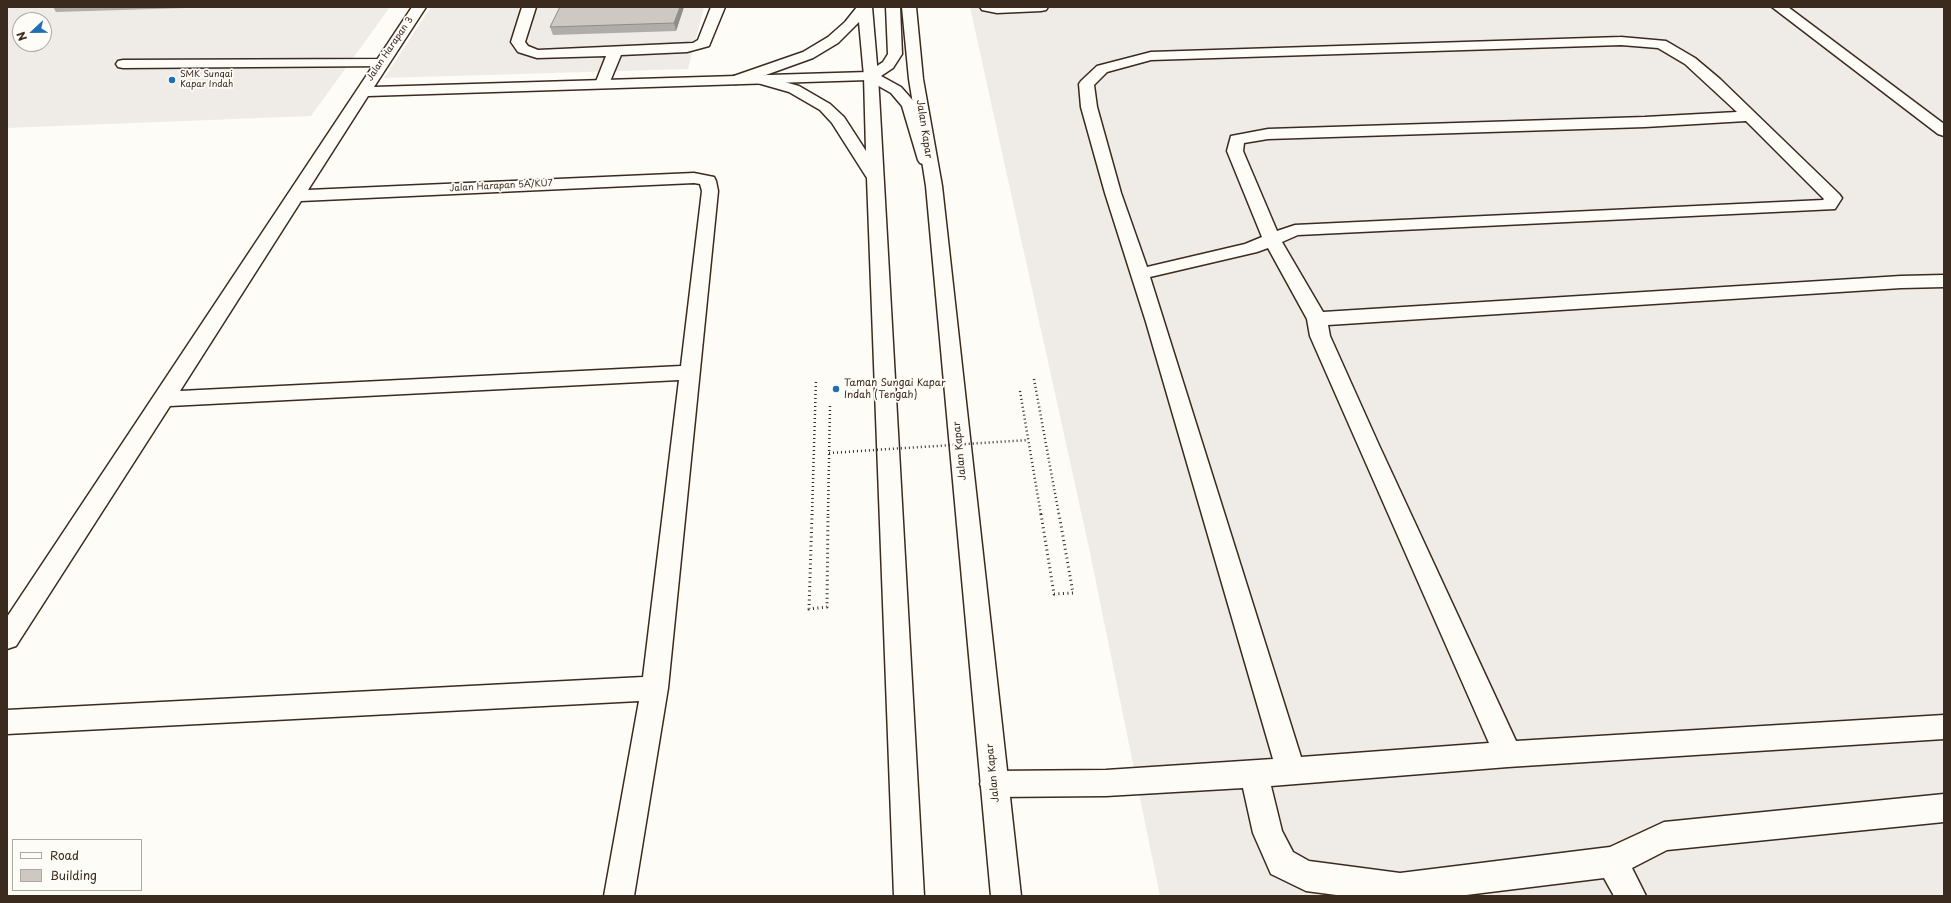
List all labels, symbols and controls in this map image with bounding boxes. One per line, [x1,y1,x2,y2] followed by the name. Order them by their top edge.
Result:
[12,12,52,52] north arrow
[365,15,415,83] street label: Jalan Harapan 3
[12,29,31,44] text: N
[180,70,233,91] place label: SMK Sungai Kapar Indah
[167,75,177,85] marker: SMK Sungai Kapar Indah
[913,99,935,159] street label: Jalan Kapar
[449,178,553,194] street label: Jalan Harapan 5A/KU7
[844,377,945,400] place label: Taman Sungai Kapar Indah (Tengah)
[831,384,841,394] marker: Taman Sungai Kapar Indah (Tengah)
[951,421,969,481] street label: Jalan Kapar
[984,743,1002,803] street label: Jalan Kapar
[12,839,142,891] legend
[50,846,79,864] text: Road
[50,866,97,884] text: Building

